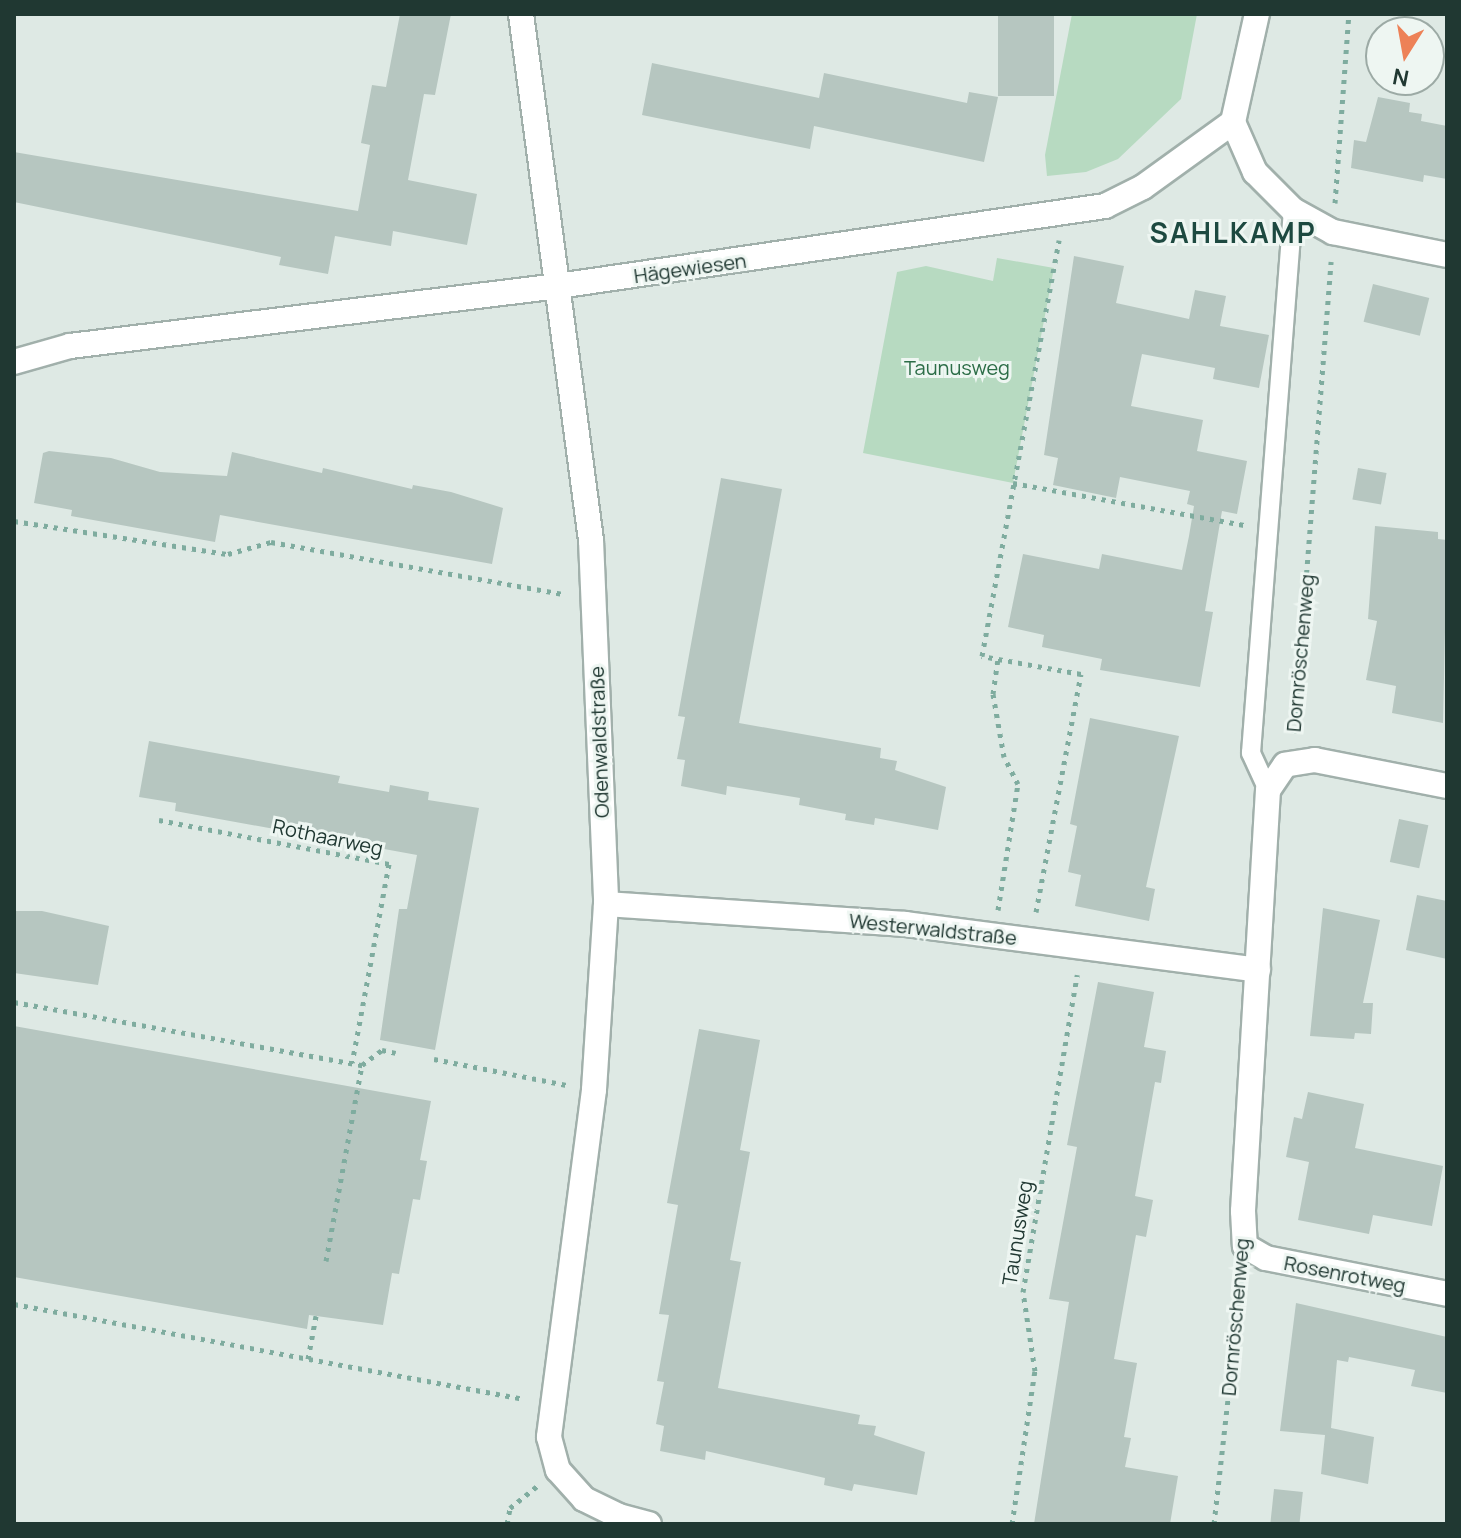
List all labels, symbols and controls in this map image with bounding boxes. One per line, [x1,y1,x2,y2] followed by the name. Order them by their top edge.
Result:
[1365,16,1445,96] north arrow
[1390,61,1411,94] text: N
[1149,215,1317,249] district label: SAHLKAMP
[632,248,748,288] street label: Hägewiesen
[904,355,1010,379] park label: Taunusweg
[1281,573,1319,733] street label: Dornröschenweg
[584,666,614,818] street label: Odenwaldstraße
[271,814,385,860] street label: Rothaarweg
[848,908,1018,950] street label: Westerwaldstraße
[997,1179,1037,1287] street label: Taunusweg
[1216,1237,1254,1397] street label: Dornröschenweg
[1282,1250,1408,1298] street label: Rosenrotweg

